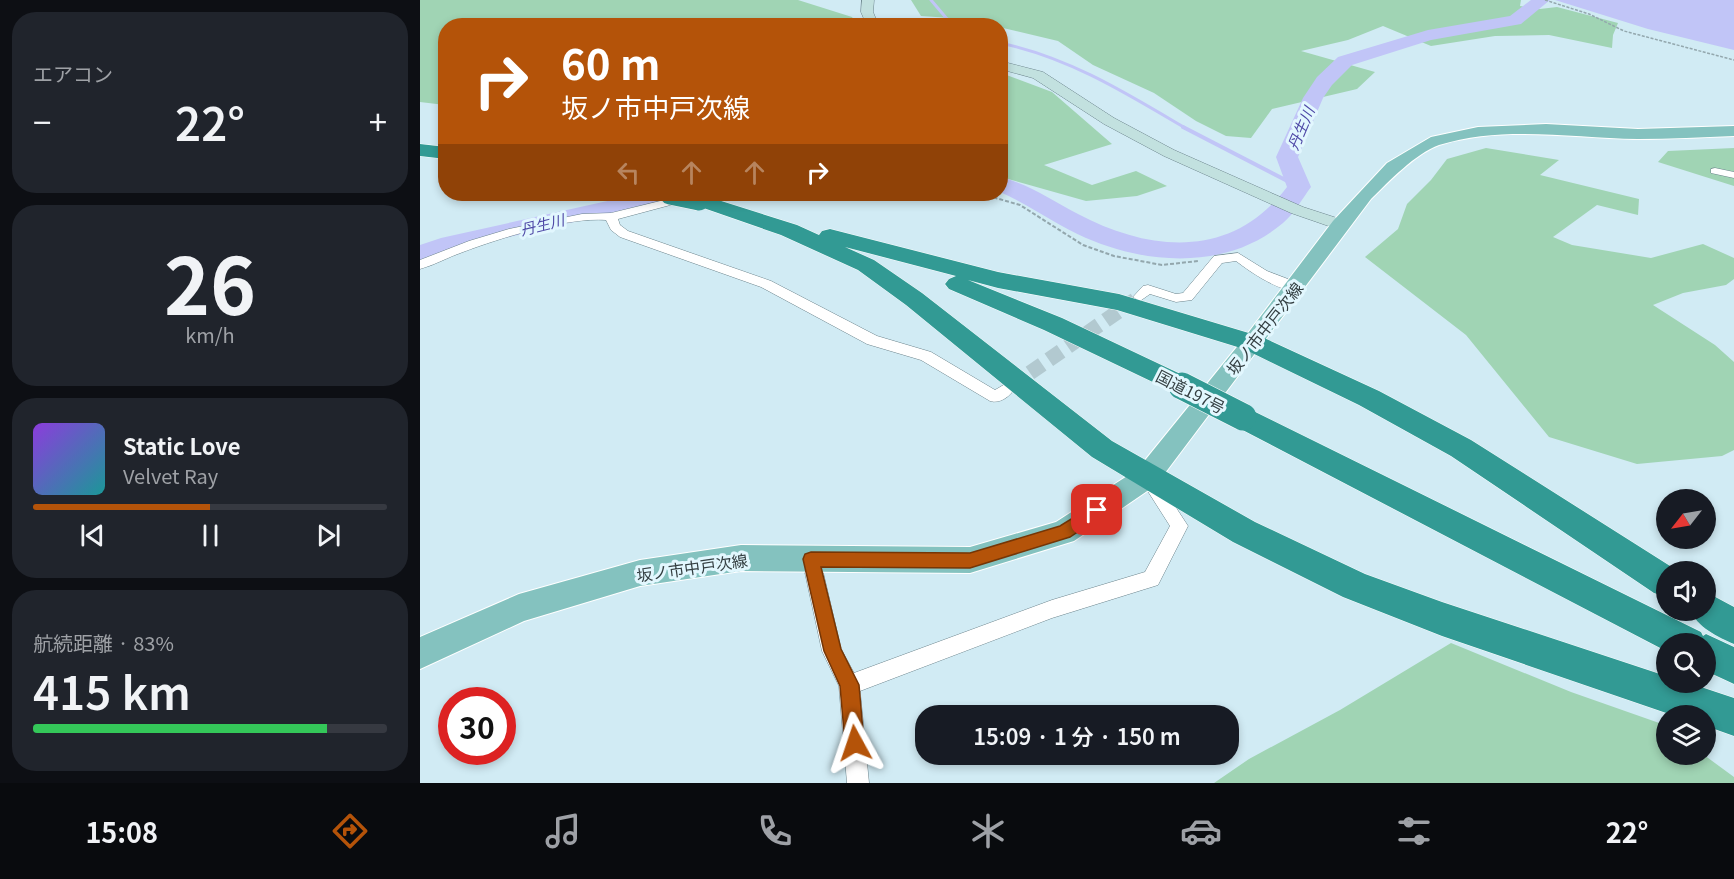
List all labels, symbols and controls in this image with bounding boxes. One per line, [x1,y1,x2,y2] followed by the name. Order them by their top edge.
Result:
[561,31,661,92] text: 60 m
[462,42,540,120] icon: right
[33,59,113,88] text: エアコン
[561,87,750,126] text: 坂ノ市中戸次線
[175,89,245,154] text: 22°
[33,97,51,145] text: −
[369,97,387,145] text: +
[1282,101,1319,153] water label: 丹生川
[612,156,645,189] icon: left
[675,156,708,189] icon: ahead
[738,156,771,189] icon: ahead
[801,156,834,189] icon: right
[518,208,568,240] water label: 丹生川
[164,225,256,337] text: 26
[1220,276,1308,380] street label: 坂ノ市中戸次線
[185,320,235,349] text: km/h
[1152,363,1230,419] street label: 国道197号
[123,429,240,461] text: Static Love
[123,461,218,490] text: Velvet Ray
[1071,484,1122,535] pin
[1656,489,1716,549] north arrow
[1656,489,1716,765] map controls
[1080,493,1113,526] icon: arrive
[76,519,109,552] icon: previous
[194,519,227,552] icon: pause
[312,519,345,552] icon: next
[635,547,749,587] street label: 坂ノ市中戸次線
[1656,561,1716,621] button: sound
[33,628,174,657] text: 航続距離 · 83%
[1656,633,1716,693] button: search
[33,658,191,723] text: 415 km
[438,687,516,765] speed limit sign: 30
[1656,705,1716,765] button: layers
[823,711,887,775] position arrow
[973,719,1181,751] text: 15:09 · 1 分 · 150 m
[329,810,371,852] icon: directions
[542,810,584,852] icon: music
[754,810,796,852] icon: phone
[967,810,1009,852] icon: climate
[1180,810,1222,852] icon: car
[1393,810,1435,852] icon: filters
[85,812,158,851] text: 15:08
[1606,812,1648,851] text: 22°

